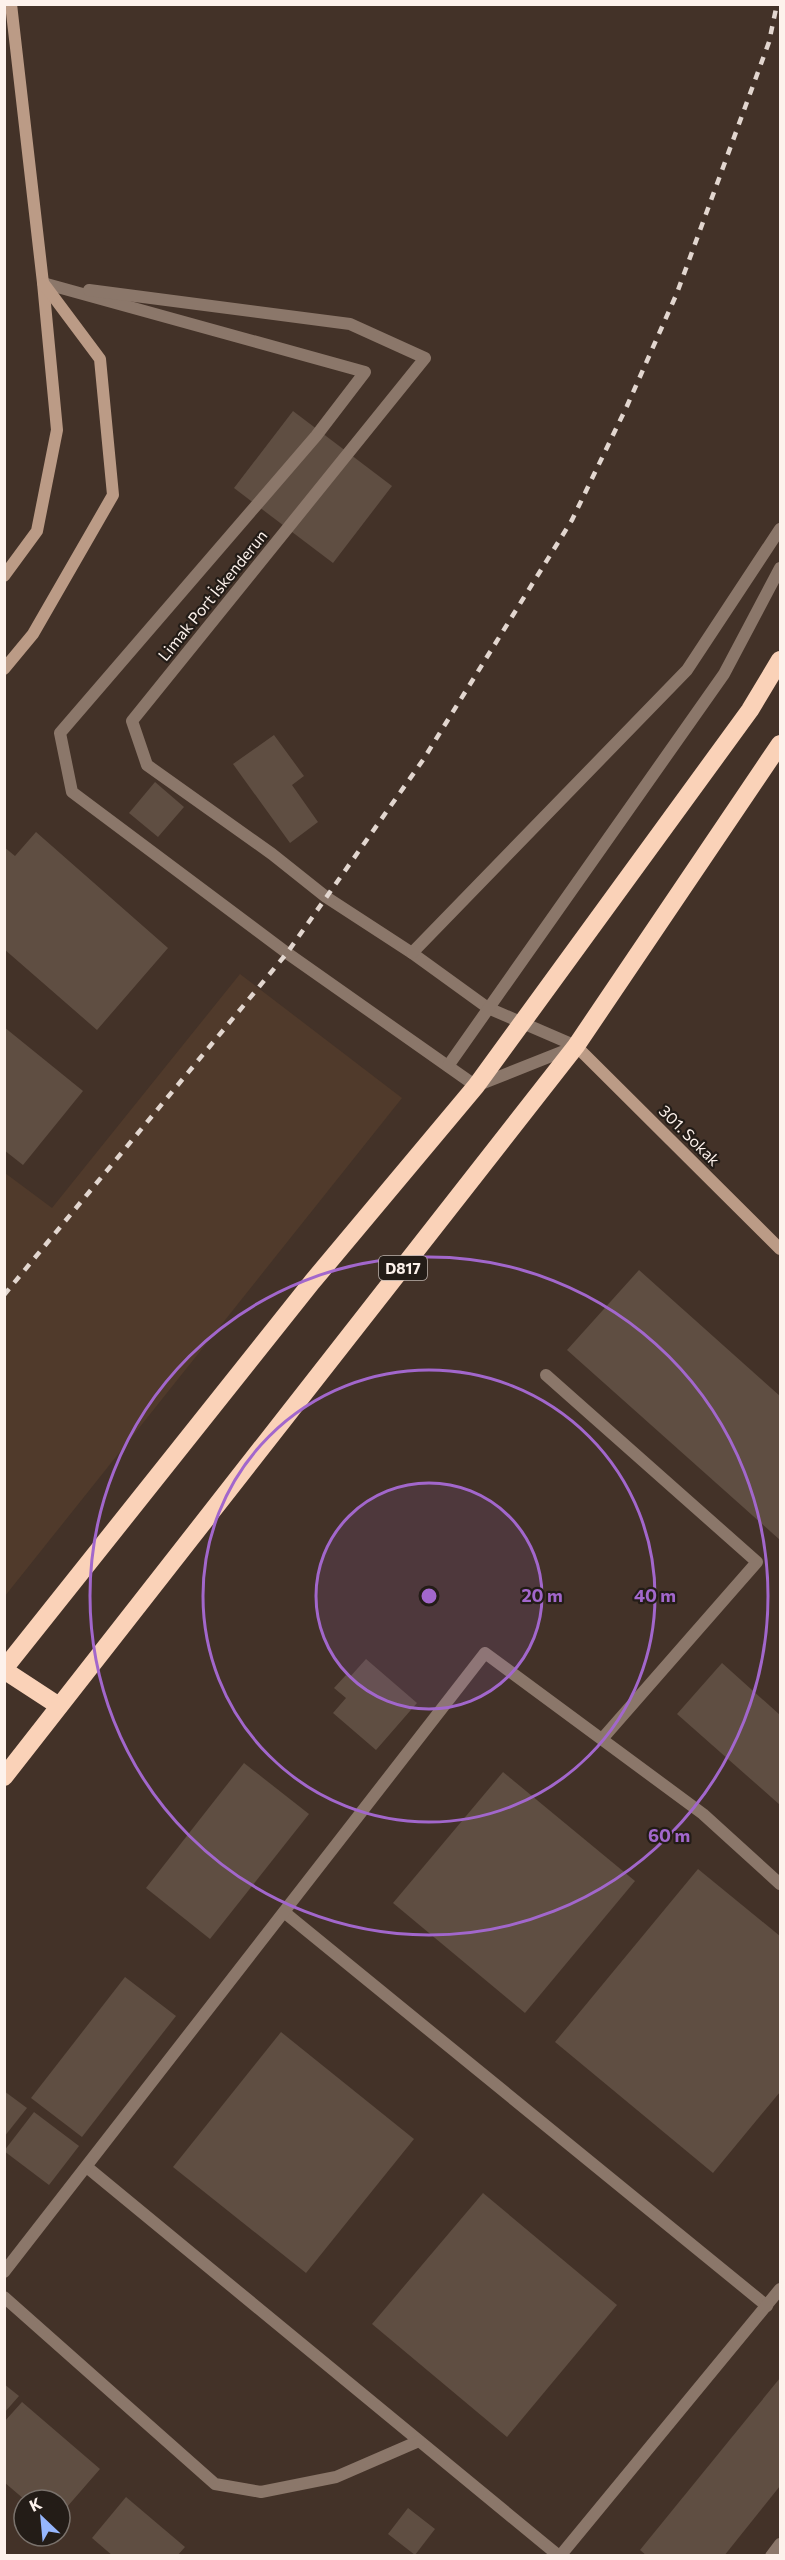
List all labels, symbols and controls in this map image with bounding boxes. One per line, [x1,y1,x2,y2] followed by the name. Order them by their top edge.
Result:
[153,526,271,664] street label: Limak Port İskenderun
[656,1101,724,1169] street label: 301. Sokak
[379,1256,427,1280] road number: D817
[521,1584,563,1606] text: 20 m
[634,1584,676,1606] text: 40 m
[419,1586,439,1606] centre of rings
[648,1824,690,1846] text: 60 m
[12,2488,72,2548] north arrow
[26,2493,44,2515] text: K

